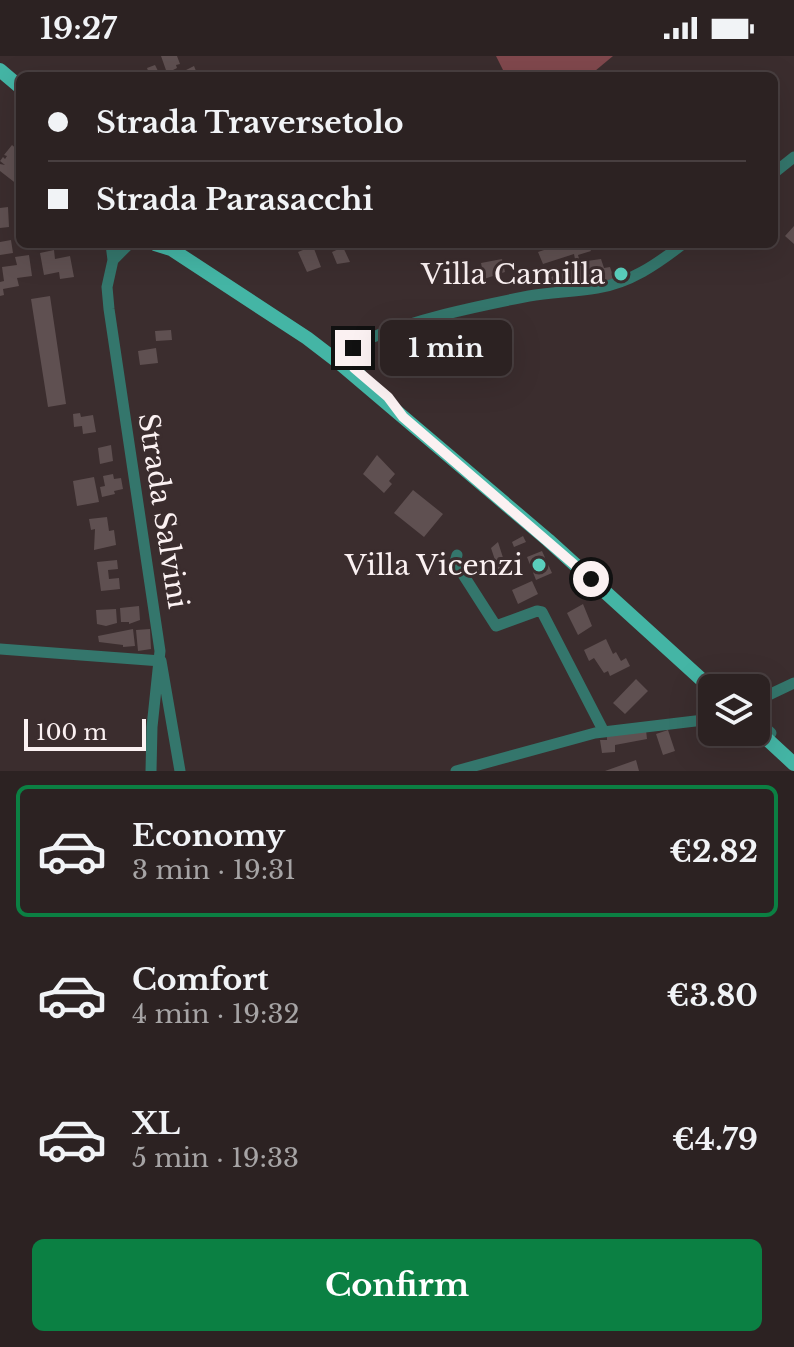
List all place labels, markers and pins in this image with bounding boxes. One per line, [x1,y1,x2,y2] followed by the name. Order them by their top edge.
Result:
[420,257,605,292] place label: Villa Camilla
[612,265,630,283] marker: Villa Camilla
[344,548,523,583] place label: Villa Vicenzi
[530,556,548,574] marker: Villa Vicenzi

